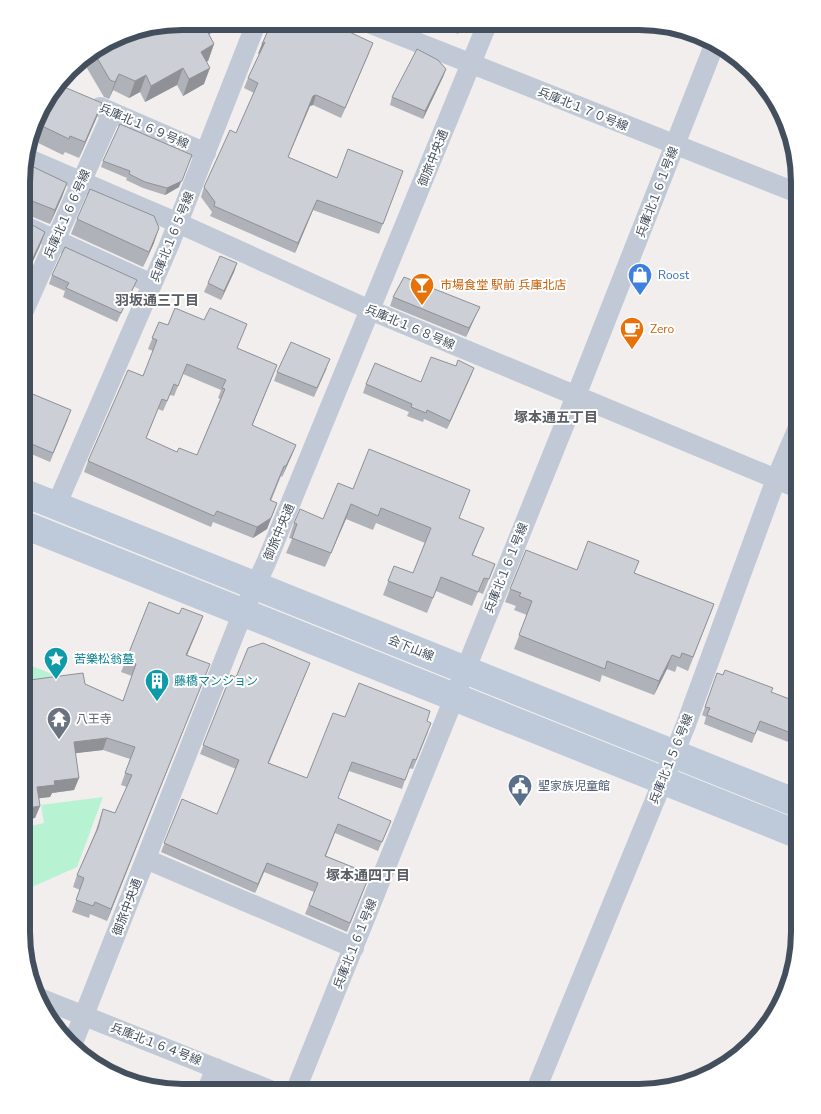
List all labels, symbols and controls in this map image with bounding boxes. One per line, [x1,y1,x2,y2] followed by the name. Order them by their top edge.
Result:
[535,84,631,134] street label: 兵庫北１７０号線
[97,100,191,152] street label: 兵庫北１６９号線
[414,127,452,189] street label: 御旅中央通
[632,144,682,240] street label: 兵庫北１６１号線
[40,167,94,261] street label: 兵庫北１６６号線
[147,189,197,285] street label: 兵庫北１６５号線
[627,262,653,296] shop icon: Roost
[658,267,690,283] place label: Roost
[409,272,435,306] bar icon: 市場食堂 駅前 兵庫北店
[440,277,566,293] place label: 市場食堂 駅前 兵庫北店
[115,291,199,310] district label: 羽坂通三丁目
[363,301,457,353] street label: 兵庫北１６８号線
[619,316,645,350] cafe icon: Zero
[650,321,674,337] place label: Zero
[514,408,598,427] district label: 塚本通五丁目
[260,501,298,563] street label: 御旅中央通
[481,520,531,616] street label: 兵庫北１６１号線
[386,632,436,664] street label: 会下山線
[43,646,69,680] place icon: 苦樂松翁墓
[74,651,134,667] place label: 苦樂松翁墓
[144,668,170,702] building icon: 藤橋マンション
[174,673,258,689] place label: 藤橋マンション
[46,706,72,740] temple icon: 八王寺
[76,711,112,727] place label: 八王寺
[646,711,696,807] street label: 兵庫北１５６号線
[507,773,533,807] public building icon: 聖家族児童館
[538,778,610,794] place label: 聖家族児童館
[326,866,410,885] district label: 塚本通四丁目
[109,876,145,938] street label: 御旅中央通
[330,896,380,992] street label: 兵庫北１６１号線
[108,1019,204,1069] street label: 兵庫北１６４号線

